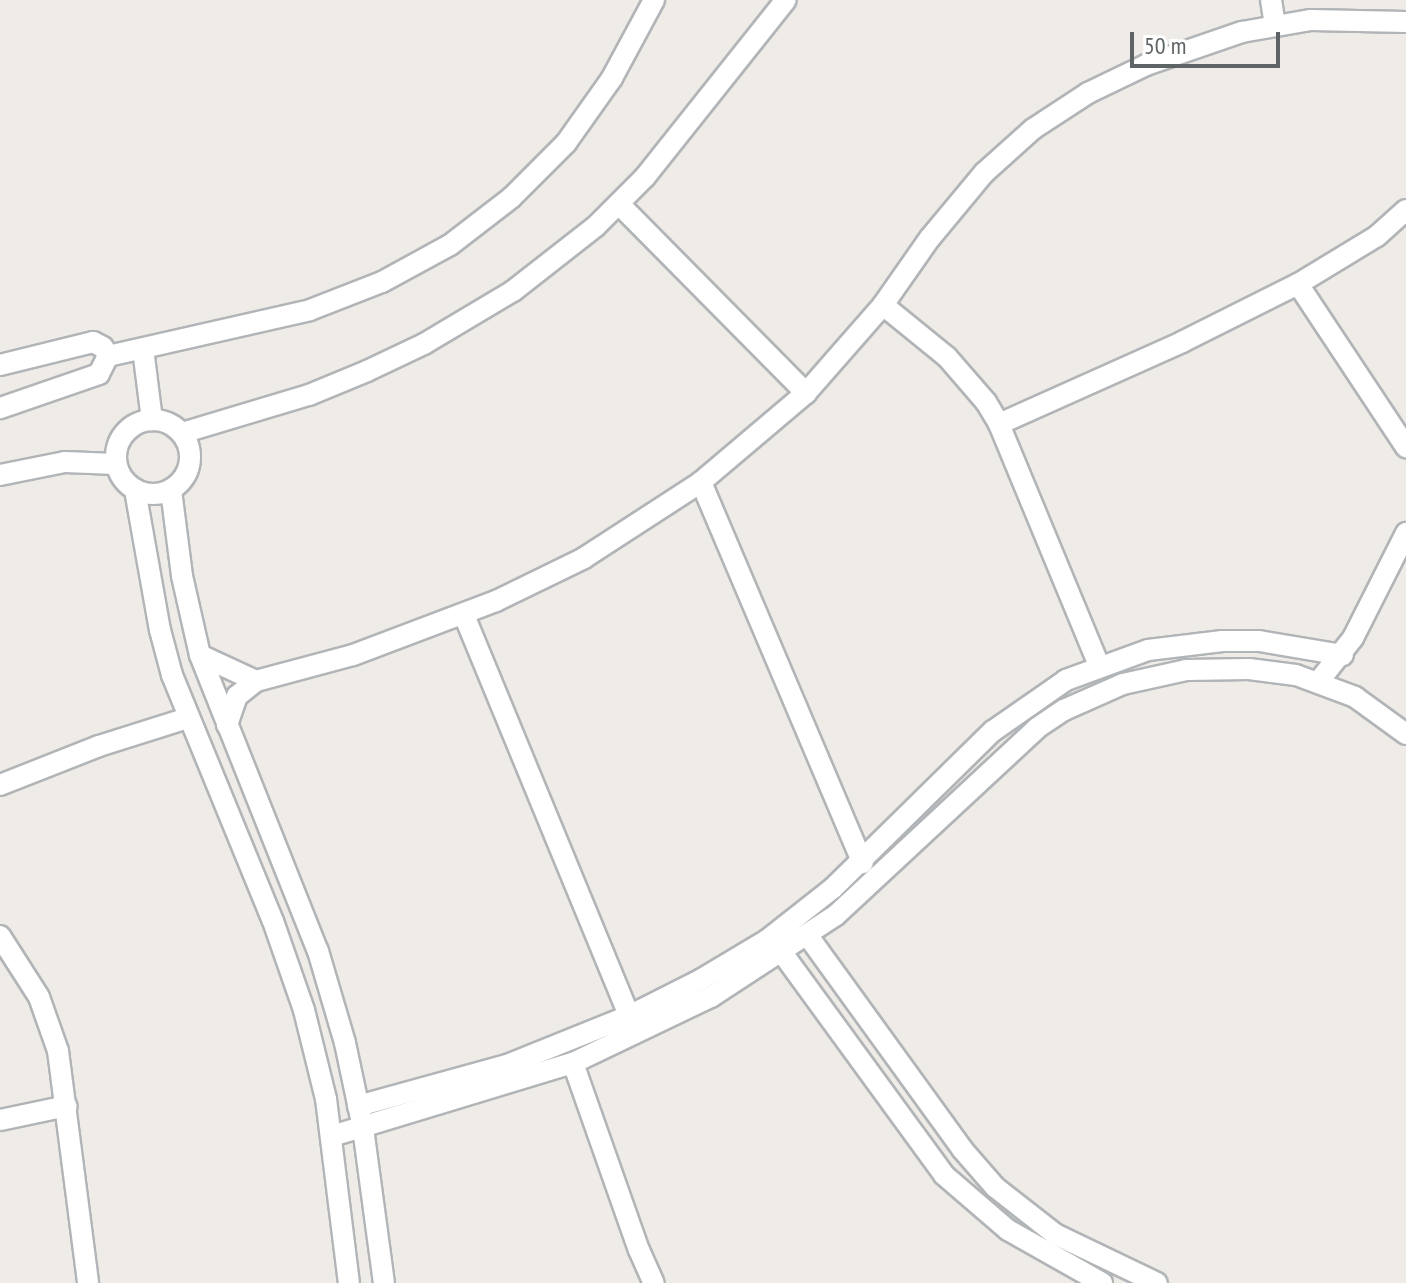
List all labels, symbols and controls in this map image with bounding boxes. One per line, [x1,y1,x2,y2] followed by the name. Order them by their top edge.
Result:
[1134,16,1284,66] scale bar
[1144,30,1186,61] text: 50 m

